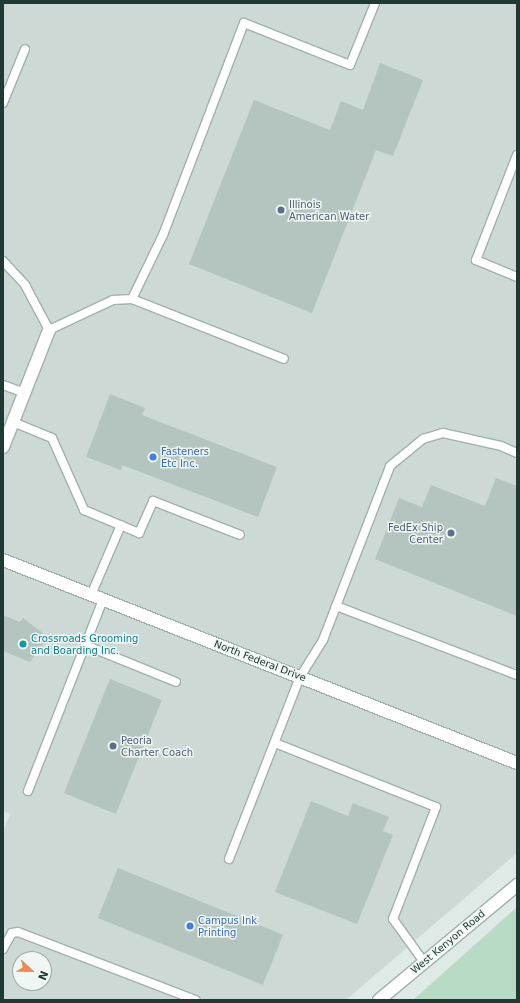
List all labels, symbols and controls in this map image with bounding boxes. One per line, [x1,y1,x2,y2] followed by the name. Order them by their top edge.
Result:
[289,198,369,222] place label: Illinois American Water
[276,205,286,215] marker: Illinois American Water
[161,445,209,468] place label: Fasteners Etc Inc.
[148,452,158,462] marker: Fasteners Etc Inc.
[388,521,443,544] place label: FedEx Ship Center
[446,528,456,538] marker: FedEx Ship Center
[31,632,138,656] place label: Crossroads Grooming and Boarding Inc.
[212,638,308,684] street label: North Federal Drive
[18,639,28,649] marker: Crossroads Grooming and Boarding Inc.
[121,734,193,758] place label: Peoria Charter Coach
[108,741,118,751] marker: Peoria Charter Coach
[409,908,487,976] street label: West Kenyon Road
[198,914,257,938] place label: Campus Ink Printing
[185,921,195,931] marker: Campus Ink Printing
[12,951,52,991] north arrow
[35,969,50,982] text: N

